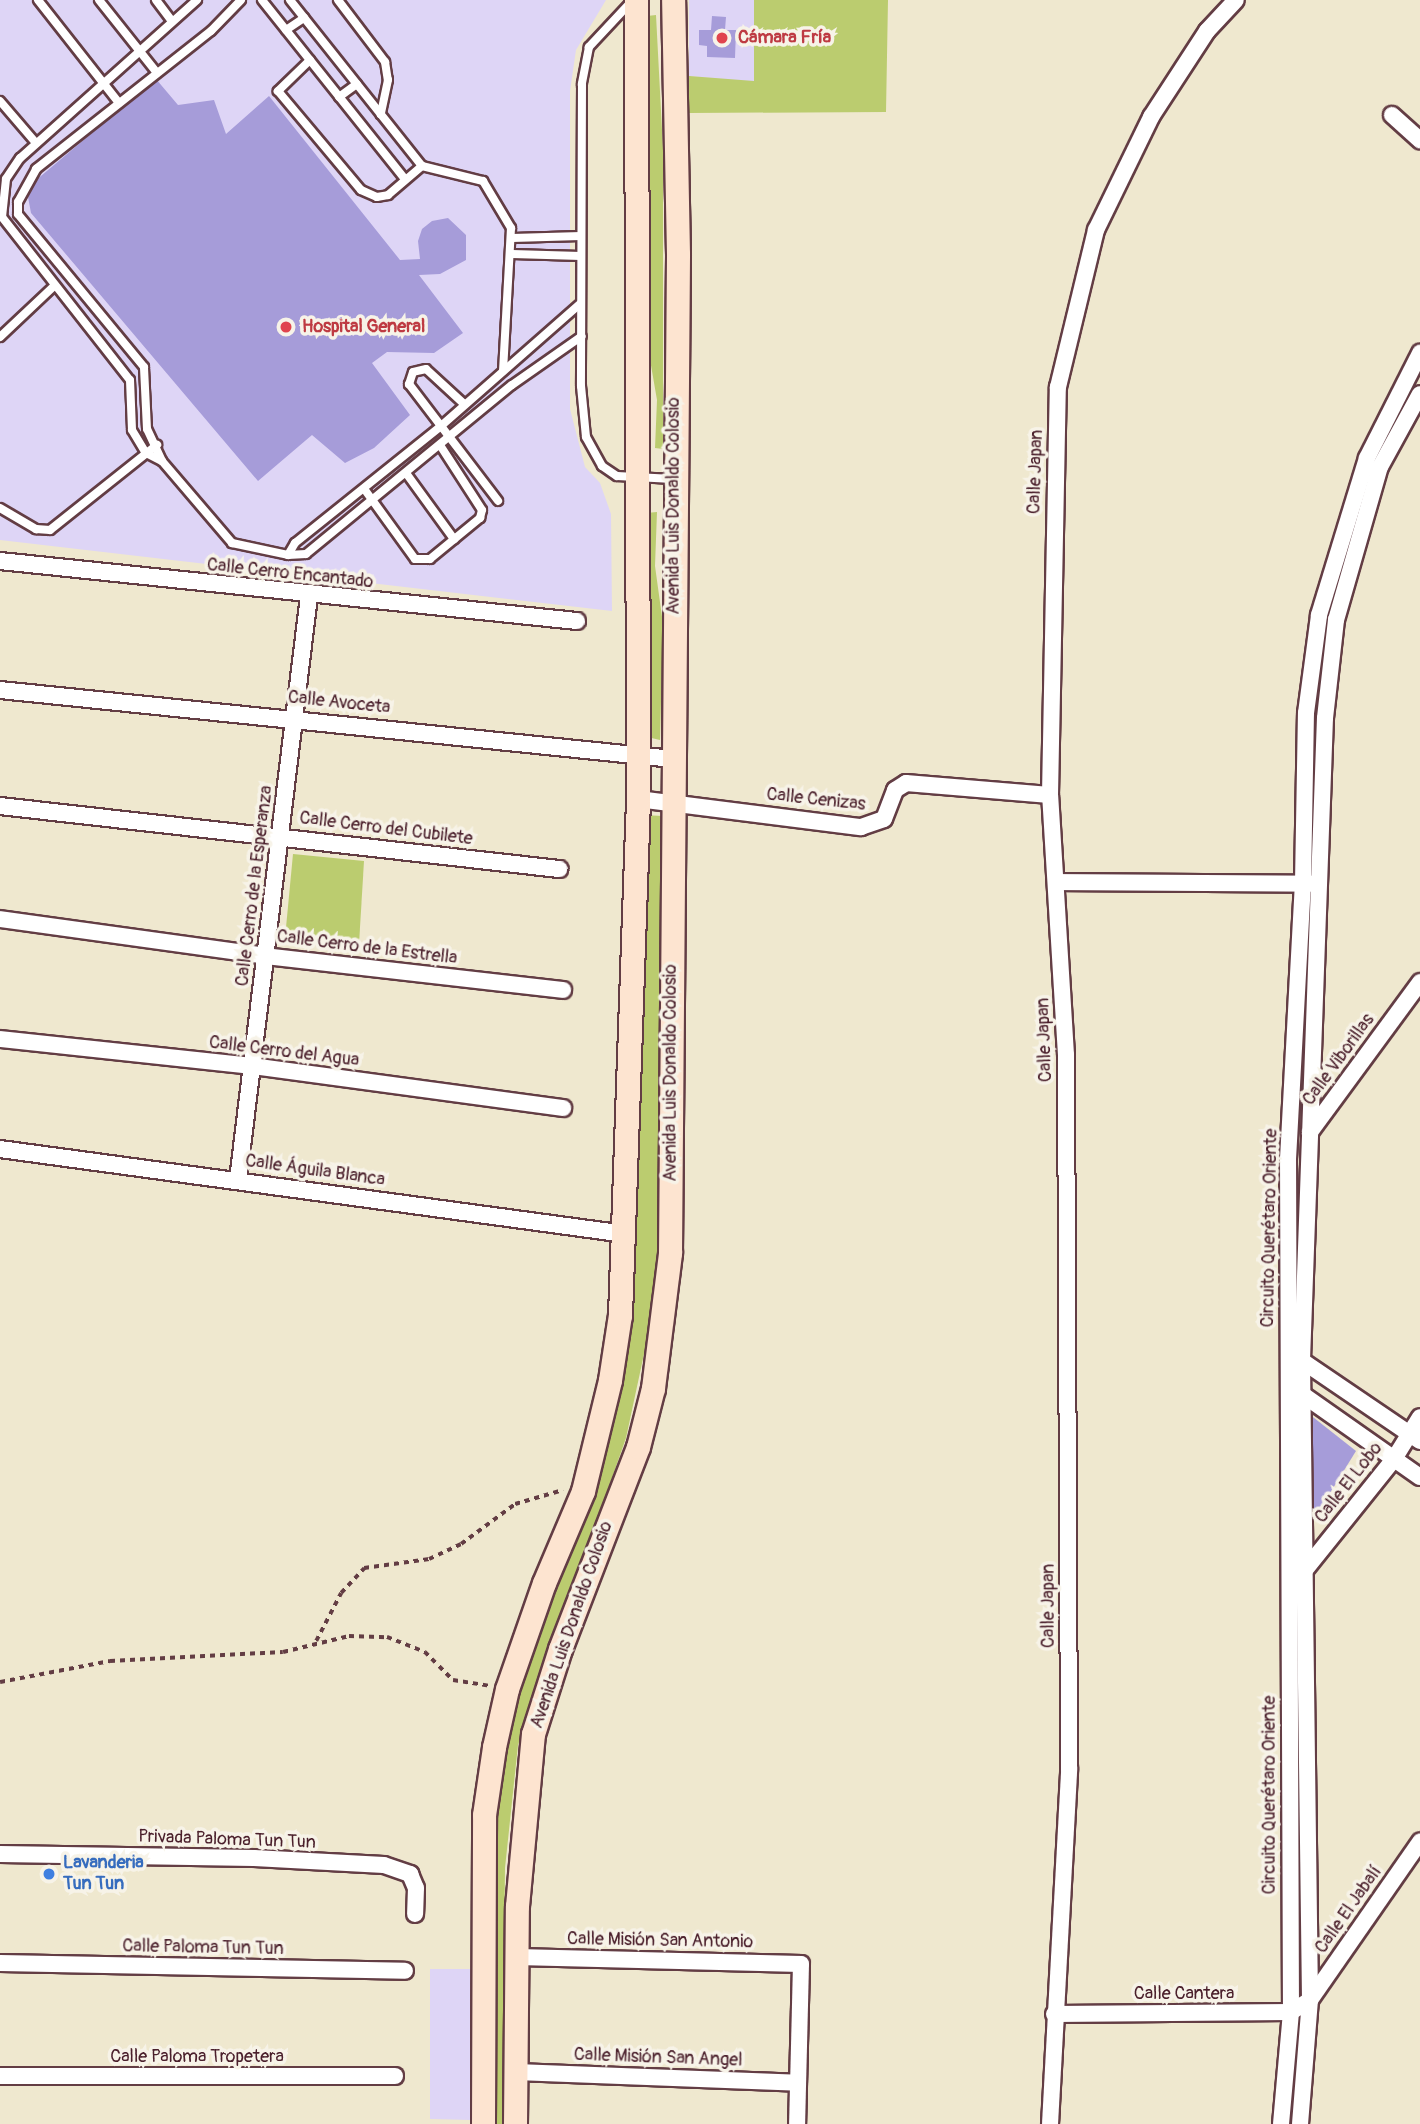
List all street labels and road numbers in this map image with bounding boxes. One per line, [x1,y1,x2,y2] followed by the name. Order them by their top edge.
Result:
[663,397,685,615] street label: Avenida Luis Donaldo Colosio
[1024,429,1048,515] street label: Calle Japan
[206,555,374,593] street label: Calle Cerro Encantado
[287,687,391,719] street label: Calle Avoceta
[232,784,278,988] street label: Calle Cerro de la Esperanza
[765,784,867,816] street label: Calle Cenizas
[298,808,474,850] street label: Calle Cerro del Cubilete
[275,926,459,970] street label: Calle Cerro de la Estrella
[660,964,682,1182] street label: Avenida Luis Donaldo Colosio
[1033,997,1057,1083] street label: Calle Japan
[1299,1010,1379,1110] street label: Calle Viborillas
[208,1032,360,1072] street label: Calle Cerro del Agua
[1257,1128,1283,1328] street label: Circuito Querétaro Oriente
[244,1151,386,1191] street label: Calle Águila Blanca
[1311,1438,1387,1528] street label: Calle El Lobo
[526,1519,618,1731] street label: Avenida Luis Donaldo Colosio
[1038,1564,1060,1648] street label: Calle Japan
[1259,1696,1281,1894] street label: Circuito Querétaro Oriente
[138,1826,316,1854] street label: Privada Paloma Tun Tun
[1311,1862,1387,1958] street label: Calle El Jabalí
[567,1929,753,1953] street label: Calle Misión San Antonio
[122,1936,284,1960] street label: Calle Paloma Tun Tun
[1134,1983,1234,2005] street label: Calle Cantera
[573,2044,743,2072] street label: Calle Misión San Angel
[110,2046,284,2068] street label: Calle Paloma Tropetera

